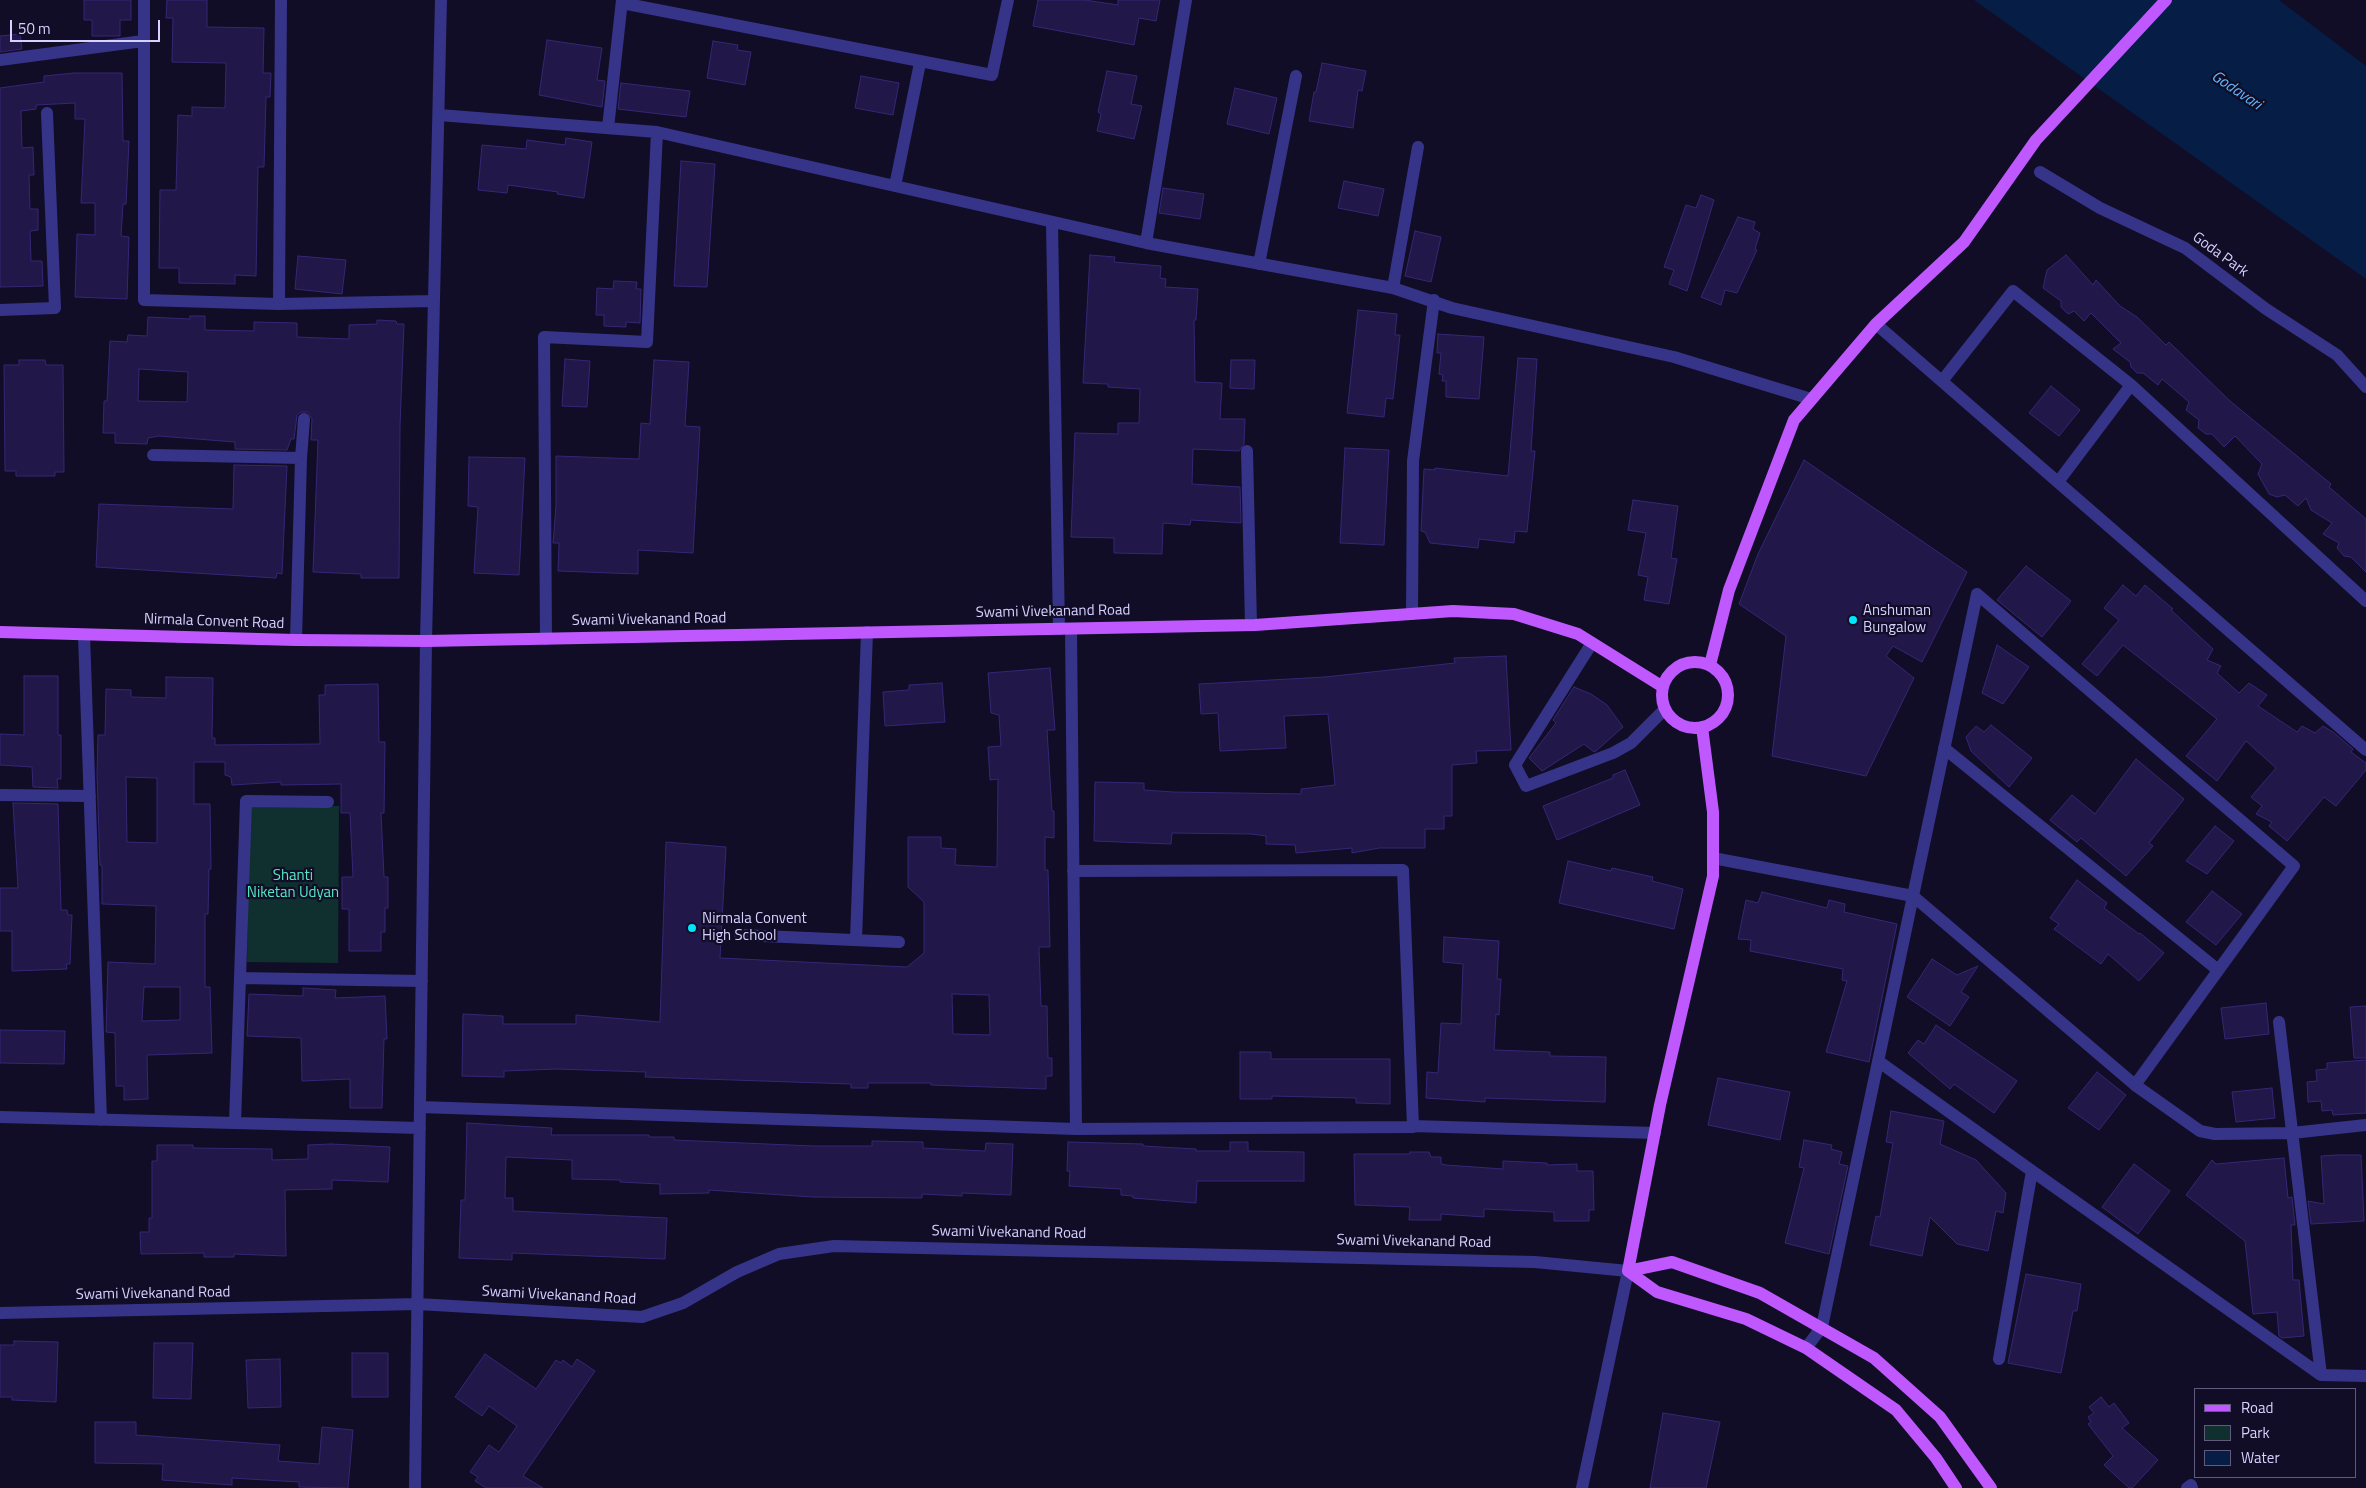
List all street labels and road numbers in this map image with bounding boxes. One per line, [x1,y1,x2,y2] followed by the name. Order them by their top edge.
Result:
[2189,229,2251,281] street label: Goda Park
[976,602,1130,622] street label: Swami Vivekanand Road
[572,610,726,630] street label: Swami Vivekanand Road
[143,611,285,633] street label: Nirmala Convent Road
[932,1223,1086,1243] street label: Swami Vivekanand Road
[1337,1232,1491,1252] street label: Swami Vivekanand Road
[481,1283,637,1309] street label: Swami Vivekanand Road
[76,1284,230,1304] street label: Swami Vivekanand Road

